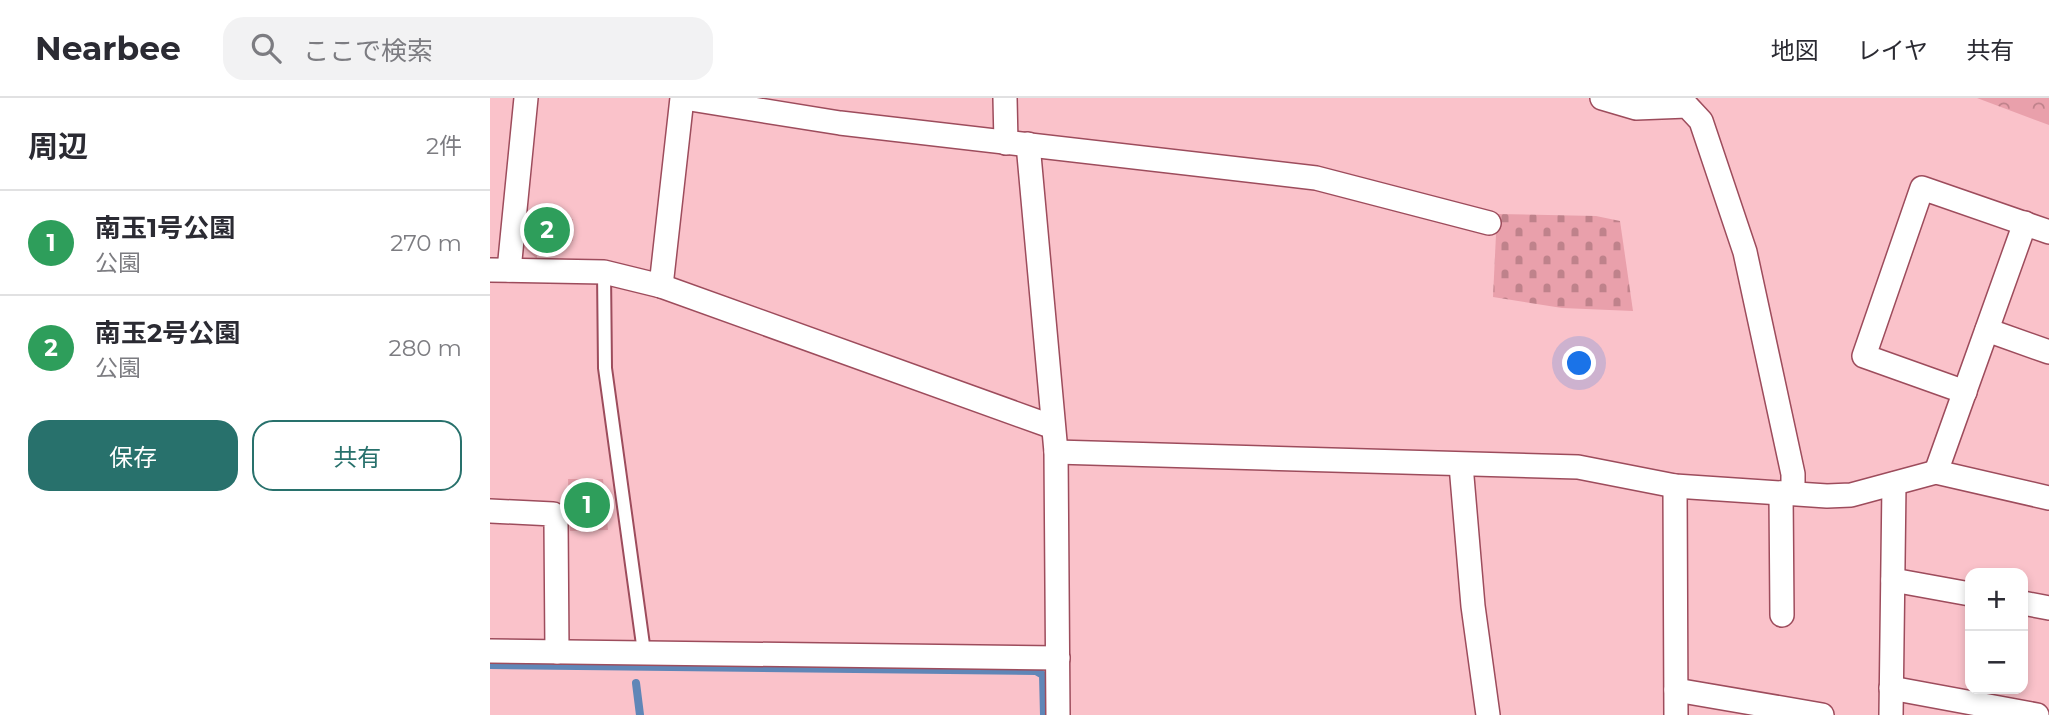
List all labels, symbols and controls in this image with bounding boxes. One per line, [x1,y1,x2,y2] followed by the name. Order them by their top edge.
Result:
[223,17,713,80] search box
[35,28,181,68] text: Nearbee
[247,29,285,67] icon: search
[303,35,433,67] text: ここで検索
[1771,36,1819,65] text: 地図
[1857,36,1928,65] text: レイヤ
[1966,36,2014,65] text: 共有
[28,128,88,165] text: 周辺
[426,132,462,160] text: 2件
[524,204,570,256] pin: 2
[95,212,235,244] text: 南玉1号公園
[46,229,56,257] text: 1
[390,229,462,257] text: 270 m
[95,249,141,277] text: 公園
[95,317,240,349] text: 南玉2号公園
[44,334,58,362] text: 2
[389,334,462,362] text: 280 m
[1562,346,1596,380] your location
[95,354,141,382] text: 公園
[28,420,238,491] button: 保存
[252,420,462,491] button: 共有
[564,479,610,531] pin: 1
[1965,568,2028,694] map controls
[1965,568,2028,631] button: +
[1965,631,2028,694] button: −

